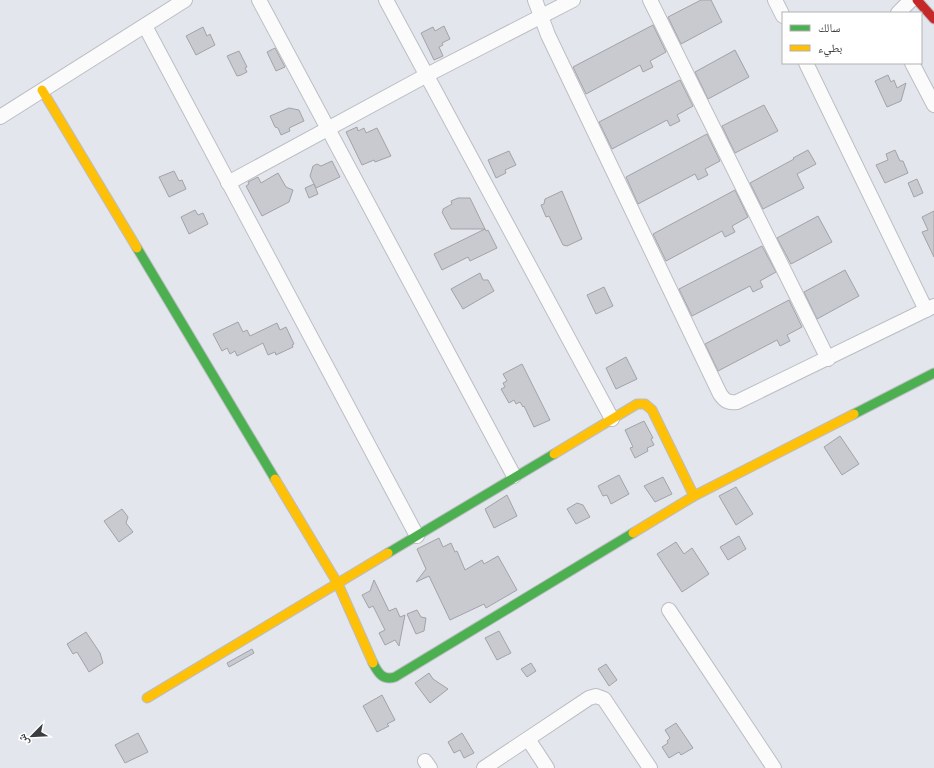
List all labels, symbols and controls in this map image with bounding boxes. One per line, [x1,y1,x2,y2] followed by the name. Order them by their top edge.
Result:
[782,12,922,64] legend
[818,20,840,35] text: سالك
[818,40,842,58] text: بطيء
[12,716,52,756] north arrow
[14,731,33,748] text: ش

